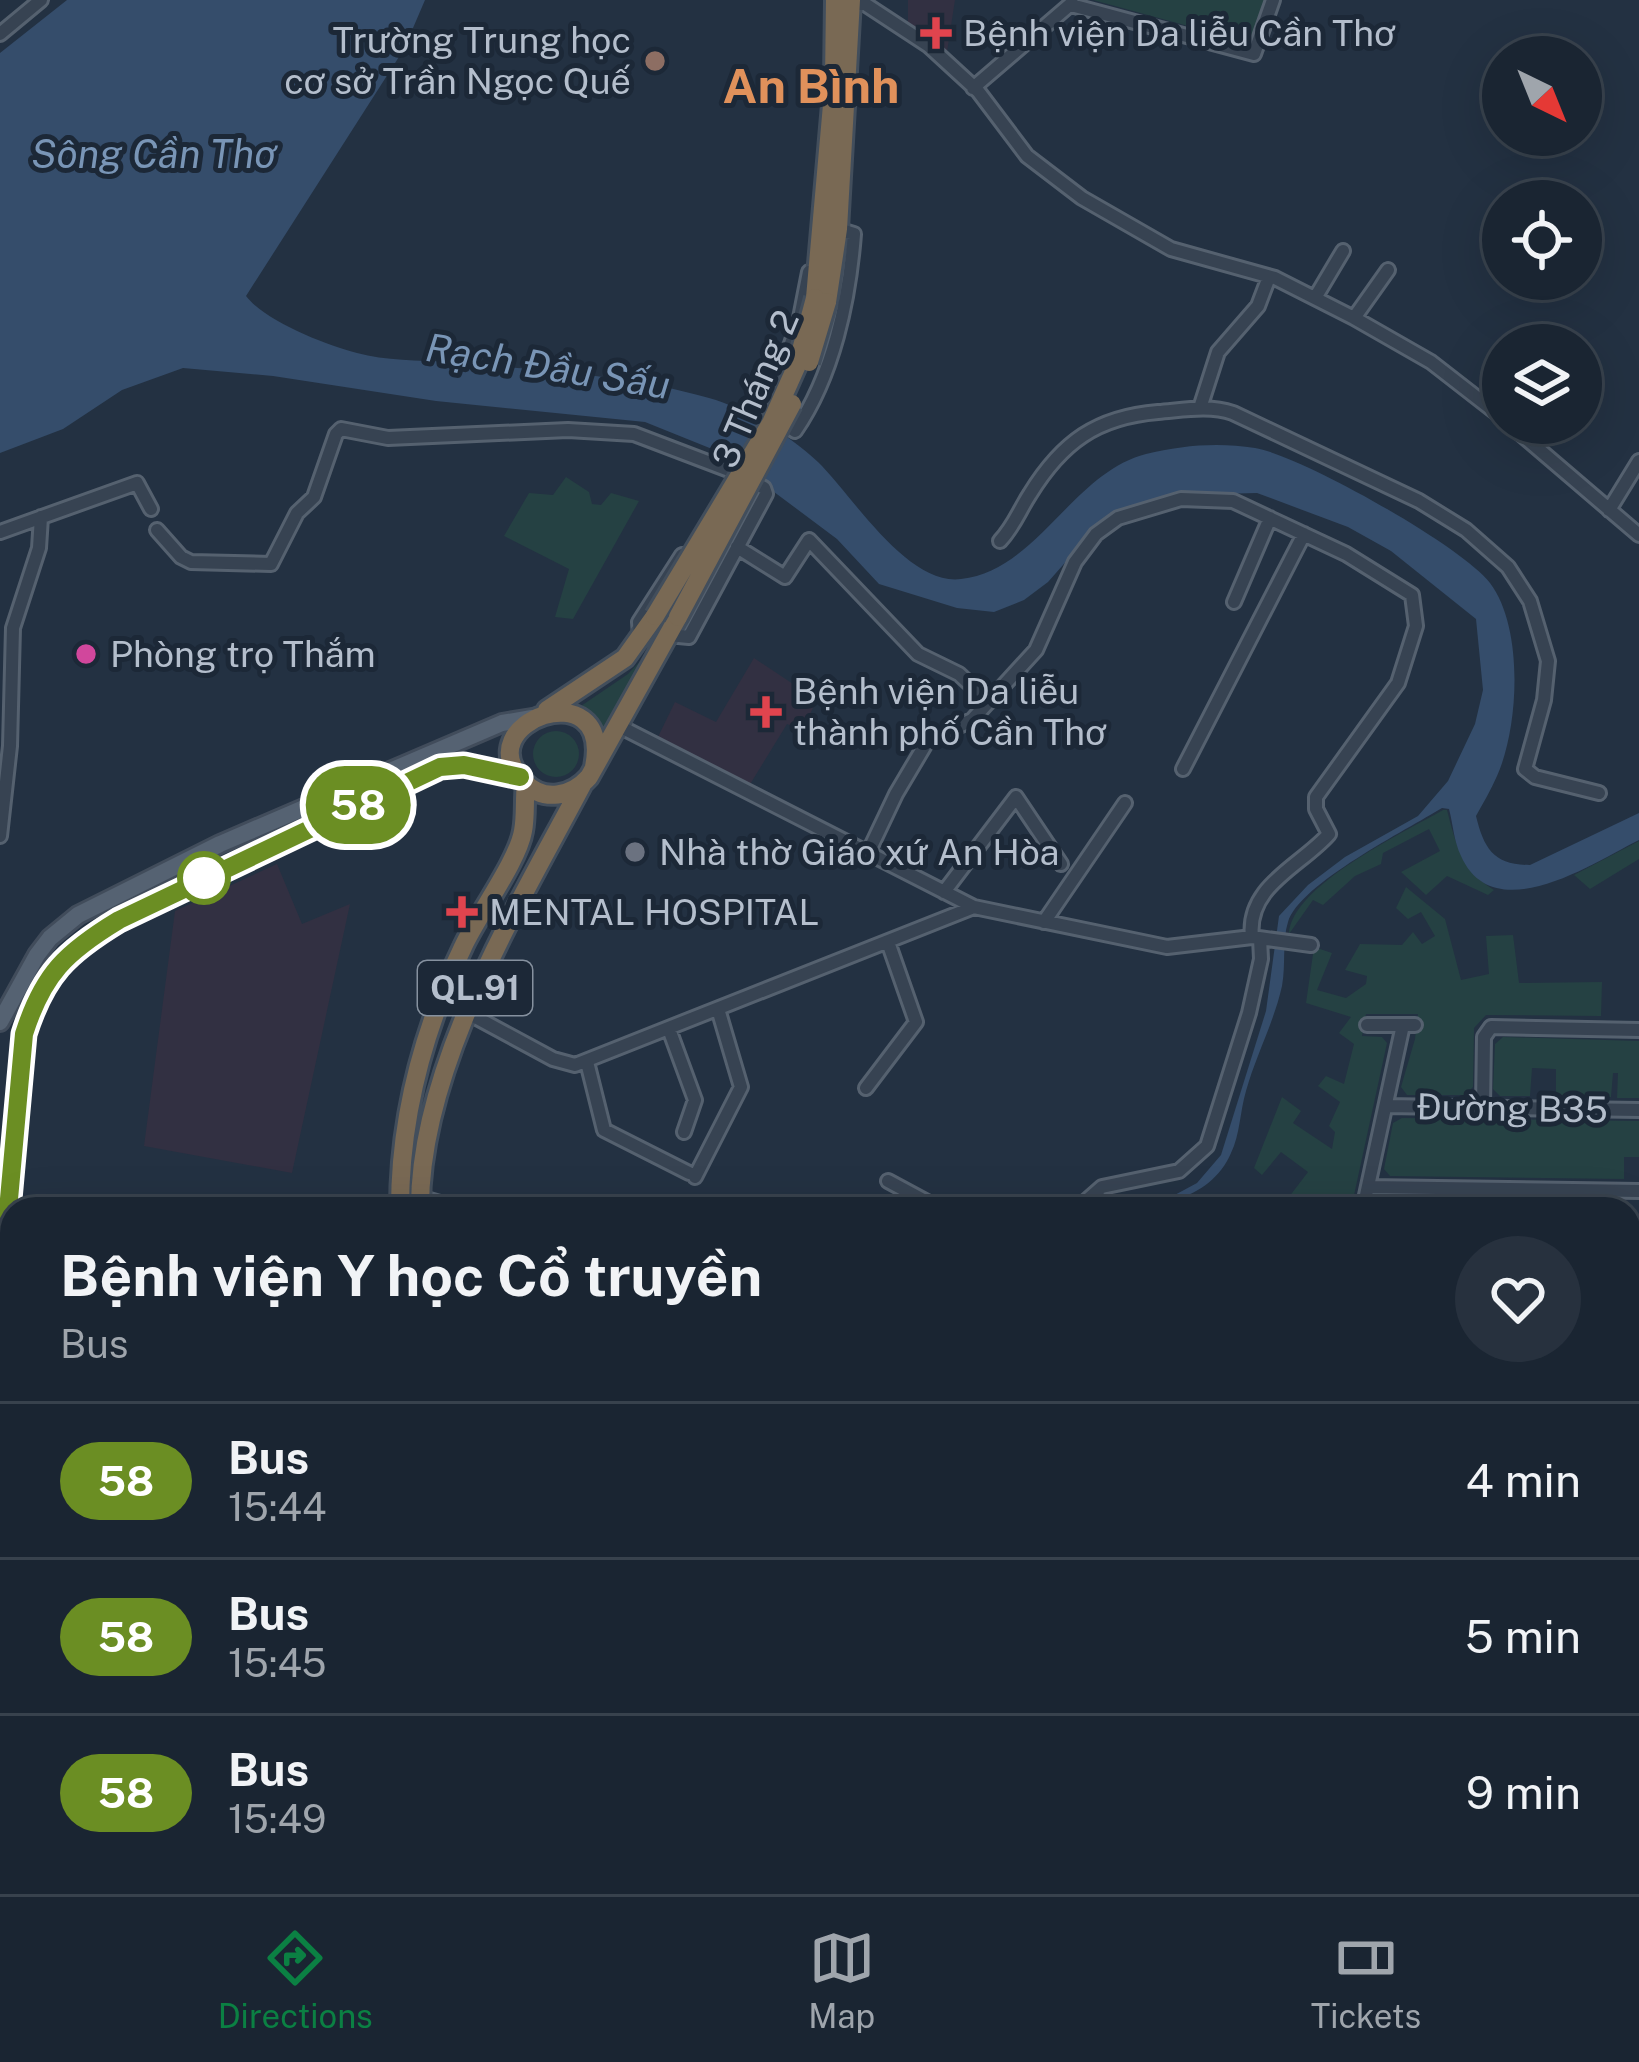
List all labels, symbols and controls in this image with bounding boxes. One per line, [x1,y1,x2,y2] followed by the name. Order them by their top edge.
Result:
[963,12,1396,54] place label: Bệnh viện Da liễu Cần Thơ
[920,17,952,49] marker: Bệnh viện Da liễu Cần Thơ
[284,19,631,102] place label: Trường Trung học cơ sở Trần Ngọc Quế
[1482,36,1602,156] north arrow
[1482,36,1602,444] map controls
[642,48,668,74] marker: Trường Trung học cơ sở Trần Ngọc Quế
[723,57,899,114] district label: An Bình
[31,131,278,177] water label: Sông Cần Thơ
[1482,180,1602,300] button: locate
[703,304,807,474] street label: 3 Tháng 2
[423,324,673,408] water label: Rạch Đầu Sấu
[1482,324,1602,444] button: layers
[110,633,376,675] place label: Phòng trọ Thắm
[73,641,99,667] marker: Phòng trọ Thắm
[793,670,1107,753] place label: Bệnh viện Da liễu thành phố Cần Thơ
[750,696,782,728] marker: Bệnh viện Da liễu thành phố Cần Thơ
[304,766,412,844] line badge: 58
[330,780,386,829] text: 58
[659,831,1060,873] place label: Nhà thờ Giáo xứ An Hòa
[622,839,648,865] marker: Nhà thờ Giáo xứ An Hòa
[179,853,229,903] unlabelled marker
[489,891,819,933] place label: MENTAL HOSPITAL
[446,896,478,928] marker: MENTAL HOSPITAL
[418,961,532,1015] road number: QL.91
[1416,1085,1608,1131] street label: Đường B35
[1455,1236,1581,1362] button: heart
[60,1242,762,1309] text: Bệnh viện Y học Cổ truyền
[60,1321,129,1367] text: Bus
[228,1431,309,1484] text: Bus
[1465,1454,1581,1507] text: 4 min
[98,1456,154,1505] text: 58
[228,1484,326,1530] text: 15:44
[228,1587,309,1640] text: Bus
[1465,1610,1581,1663] text: 5 min
[98,1612,154,1661] text: 58
[228,1640,327,1686] text: 15:45
[228,1743,309,1796] text: Bus
[1466,1766,1581,1819] text: 9 min
[98,1768,154,1817] text: 58
[228,1796,326,1842] text: 15:49
[218,1925,373,2035] tab: Directions
[808,1925,875,2035] tab: Map
[1311,1925,1421,2035] tab: Tickets

